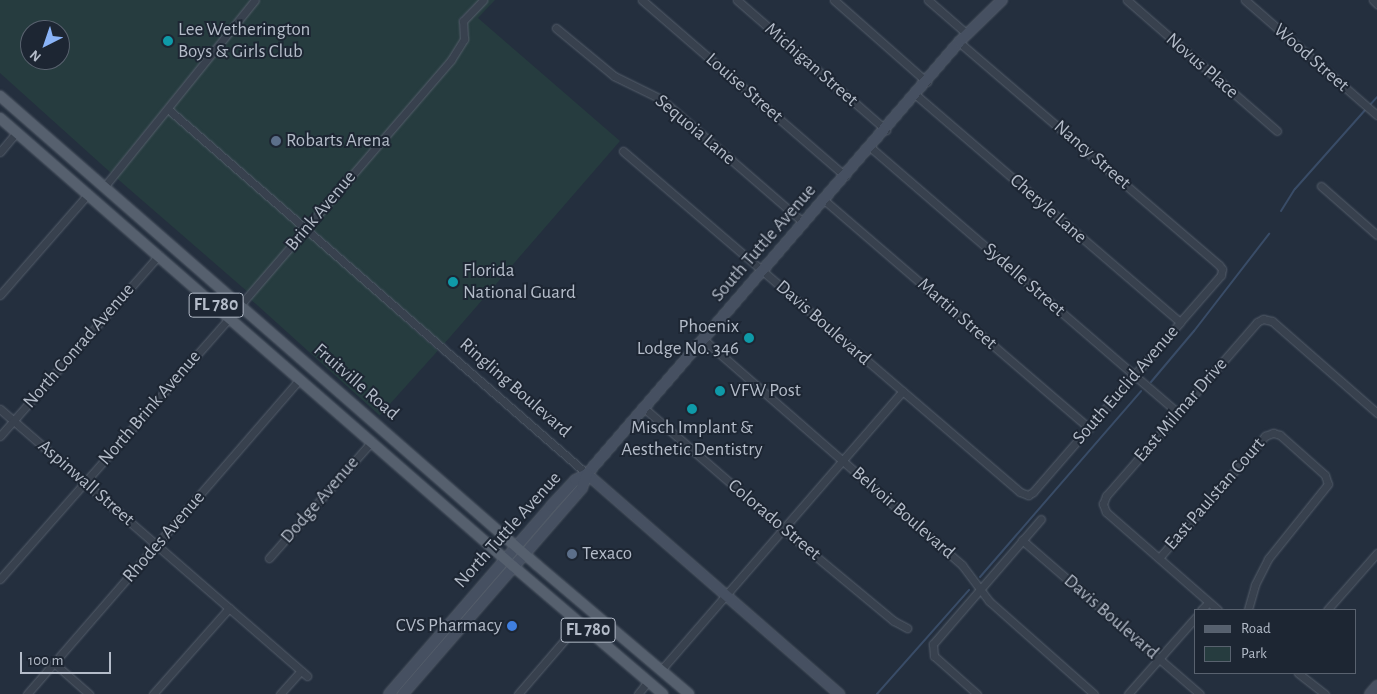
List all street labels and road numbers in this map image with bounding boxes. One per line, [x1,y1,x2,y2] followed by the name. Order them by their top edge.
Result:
[760,18,862,112] street label: Michigan Street
[1269,19,1353,97] street label: Wood Street
[1161,28,1243,104] street label: Novus Place
[701,48,787,128] street label: Louise Street
[650,90,740,170] street label: Sequoia Lane
[1049,115,1135,195] street label: Nancy Street
[281,166,361,256] street label: Brink Avenue
[1005,169,1091,249] street label: Cheryle Lane
[707,180,821,306] street label: South Tuttle Avenue
[978,238,1070,322] street label: Sydelle Street
[913,273,1001,355] street label: Martin Street
[771,276,875,370] street label: Davis Boulevard
[18,279,140,413] street label: North Conrad Avenue
[188,290,244,320] road number: FL 780
[1068,321,1184,449] street label: South Euclid Avenue
[455,333,575,443] street label: Ringling Boulevard
[309,339,403,425] street label: Fruitville Road
[94,346,206,470] street label: North Brink Avenue
[1130,353,1232,467] street label: East Milmar Drive
[1160,433,1270,555] street label: East Paulstan Court
[33,435,139,531] street label: Aspinwall Street
[276,452,364,548] street label: Dodge Avenue
[847,462,959,564] street label: Belvoir Boulevard
[450,467,566,593] street label: North Tuttle Avenue
[723,474,825,566] street label: Colorado Street
[118,487,210,587] street label: Rhodes Avenue
[1059,570,1163,664] street label: Davis Boulevard
[560,614,616,646] road number: FL 780

